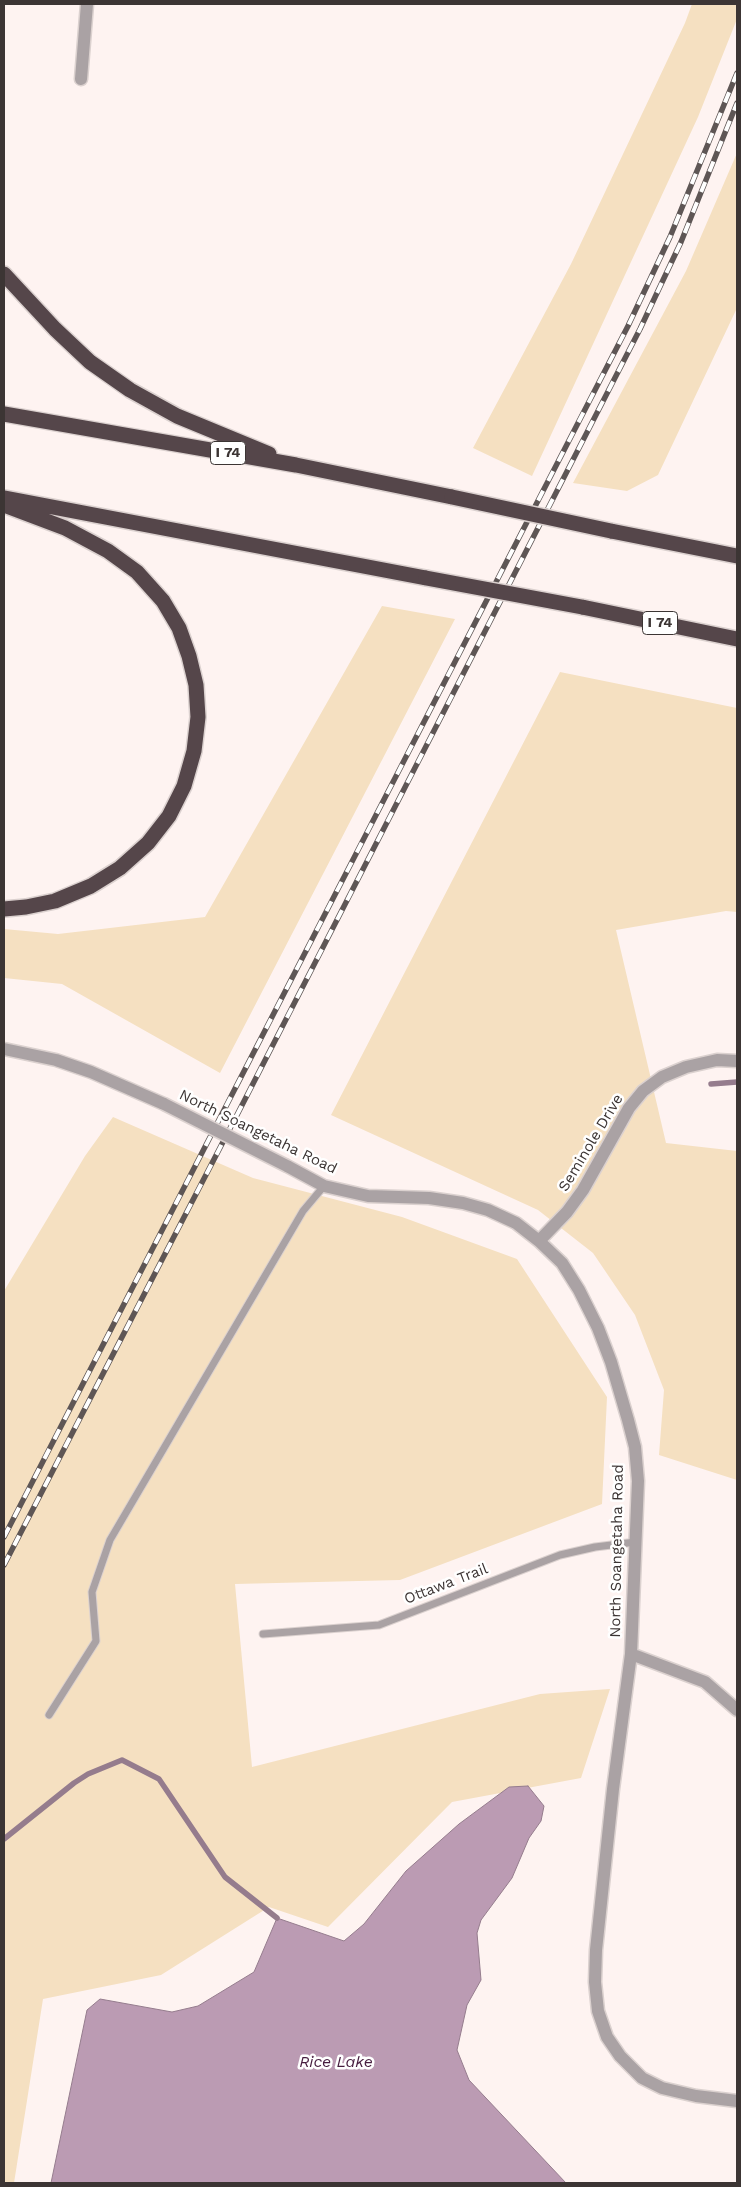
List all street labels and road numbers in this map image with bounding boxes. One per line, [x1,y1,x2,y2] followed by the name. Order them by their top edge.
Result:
[210,442,246,464] road number: I 74
[642,612,678,634] road number: I 74
[176,1086,340,1178] street label: North Soangetaha Road
[555,1091,627,1195] street label: Seminole Drive
[606,1464,628,1638] street label: North Soangetaha Road
[402,1560,490,1608] street label: Ottawa Trail

